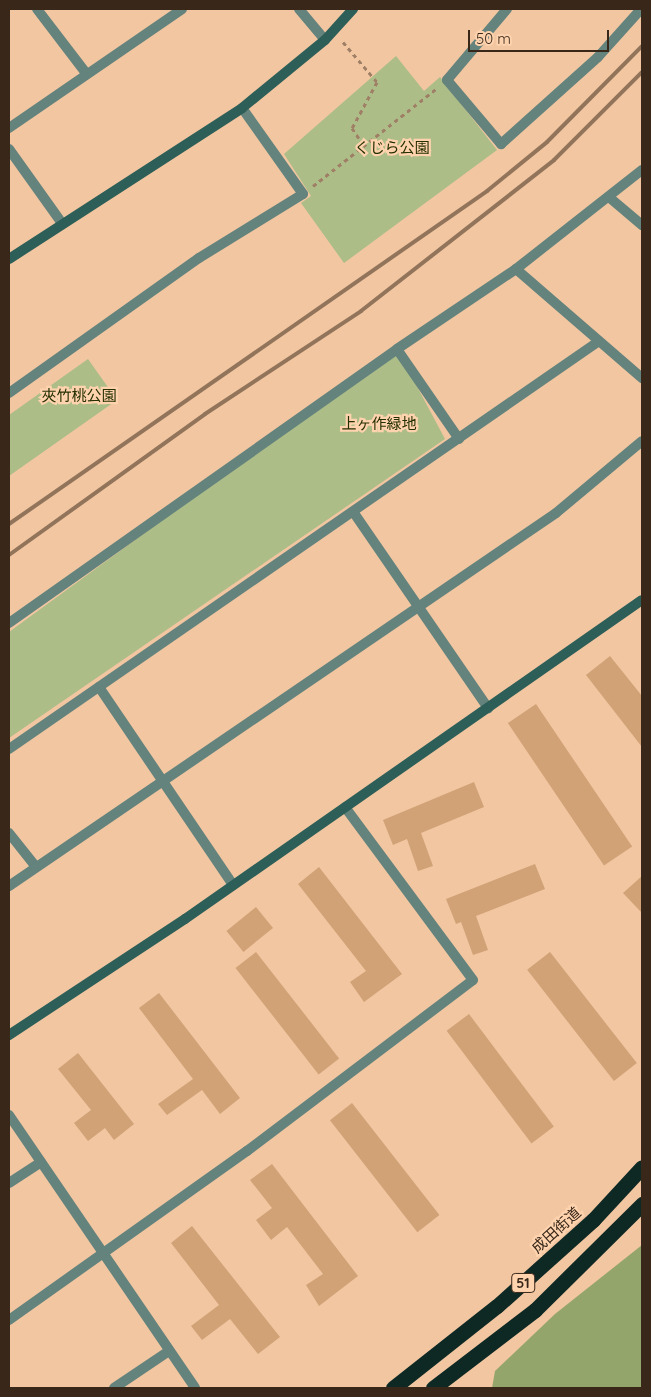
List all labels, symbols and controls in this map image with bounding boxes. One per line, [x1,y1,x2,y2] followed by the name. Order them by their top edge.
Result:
[471,20,612,52] scale bar
[476,29,511,48] text: 50 m
[355,139,429,157] park label: くじら公園
[42,387,116,405] park label: 夾竹桃公園
[342,415,416,433] park label: 上ヶ作緑地
[528,1203,584,1257] street label: 成田街道
[510,1272,536,1295] road number: 51

